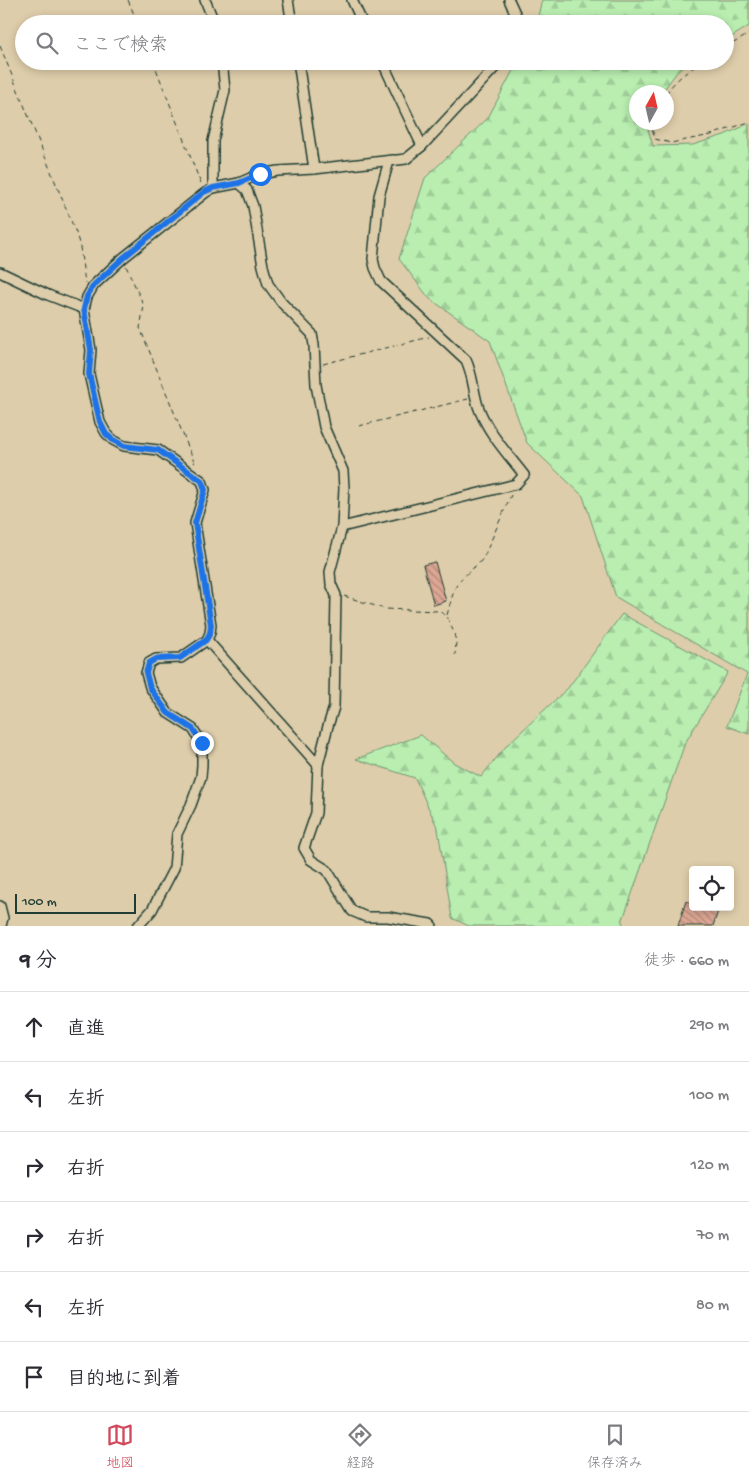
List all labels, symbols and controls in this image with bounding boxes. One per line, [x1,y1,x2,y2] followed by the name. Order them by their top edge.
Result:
[15,15,734,70] search box
[33,29,61,57] icon: search
[73,35,168,58] text: ここで検索
[629,85,674,130] north arrow
[249,163,272,186] route start
[191,732,214,755] route end
[689,866,734,911] map controls
[689,866,734,911] button: locate
[15,891,136,914] scale bar
[22,894,57,911] text: 100 m
[20,950,57,975] text: 9 分
[644,953,729,972] text: 徒歩 · 660 m
[20,1013,48,1041] icon: ahead
[689,1017,729,1036] text: 290 m
[67,1019,105,1042] text: 直進
[20,1083,48,1111] icon: left
[689,1087,729,1106] text: 100 m
[67,1089,105,1112] text: 左折
[20,1153,48,1181] icon: right
[690,1157,729,1176] text: 120 m
[67,1159,105,1182] text: 右折
[20,1223,48,1251] icon: right
[696,1227,729,1246] text: 70 m
[67,1229,105,1252] text: 右折
[20,1293,48,1321] icon: left
[696,1297,729,1316] text: 80 m
[67,1299,105,1322] text: 左折
[20,1363,48,1391] icon: arrive
[67,1369,181,1392] text: 目的地に到着
[106,1421,134,1473] tab: 地図
[346,1421,374,1473] tab: 経路
[587,1421,643,1473] tab: 保存済み

